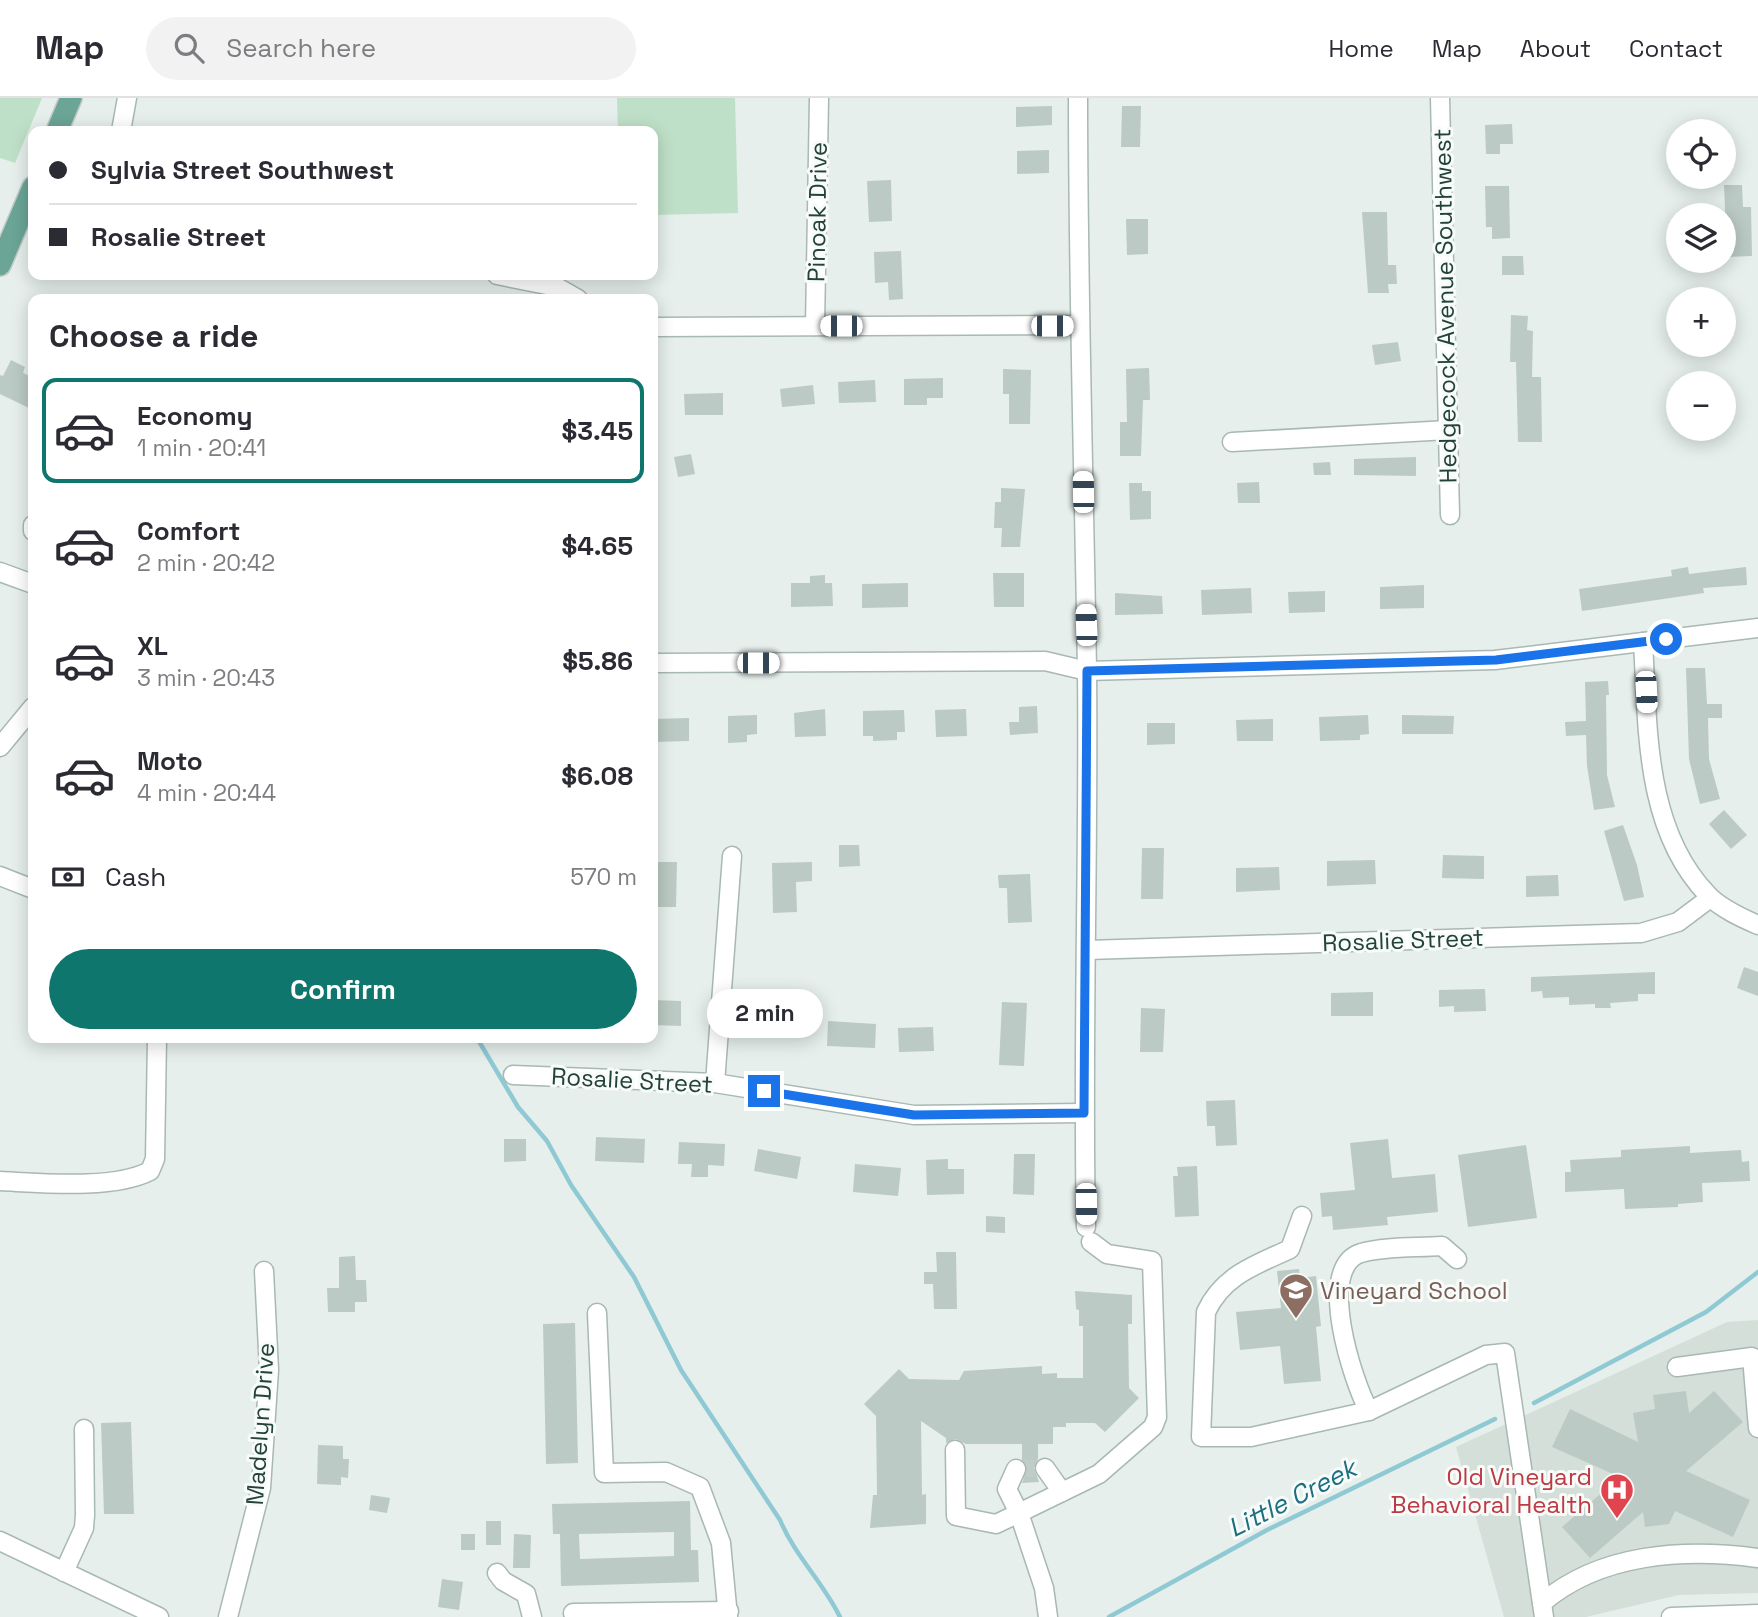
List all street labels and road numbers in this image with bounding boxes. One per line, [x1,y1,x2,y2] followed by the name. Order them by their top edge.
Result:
[1426,128,1464,484] street label: Hedgecock Avenue Southwest
[800,142,834,282] street label: Pinoak Drive
[1322,922,1484,958] street label: Rosalie Street
[550,1060,714,1100] street label: Rosalie Street
[239,1342,281,1506] street label: Madelyn Drive

